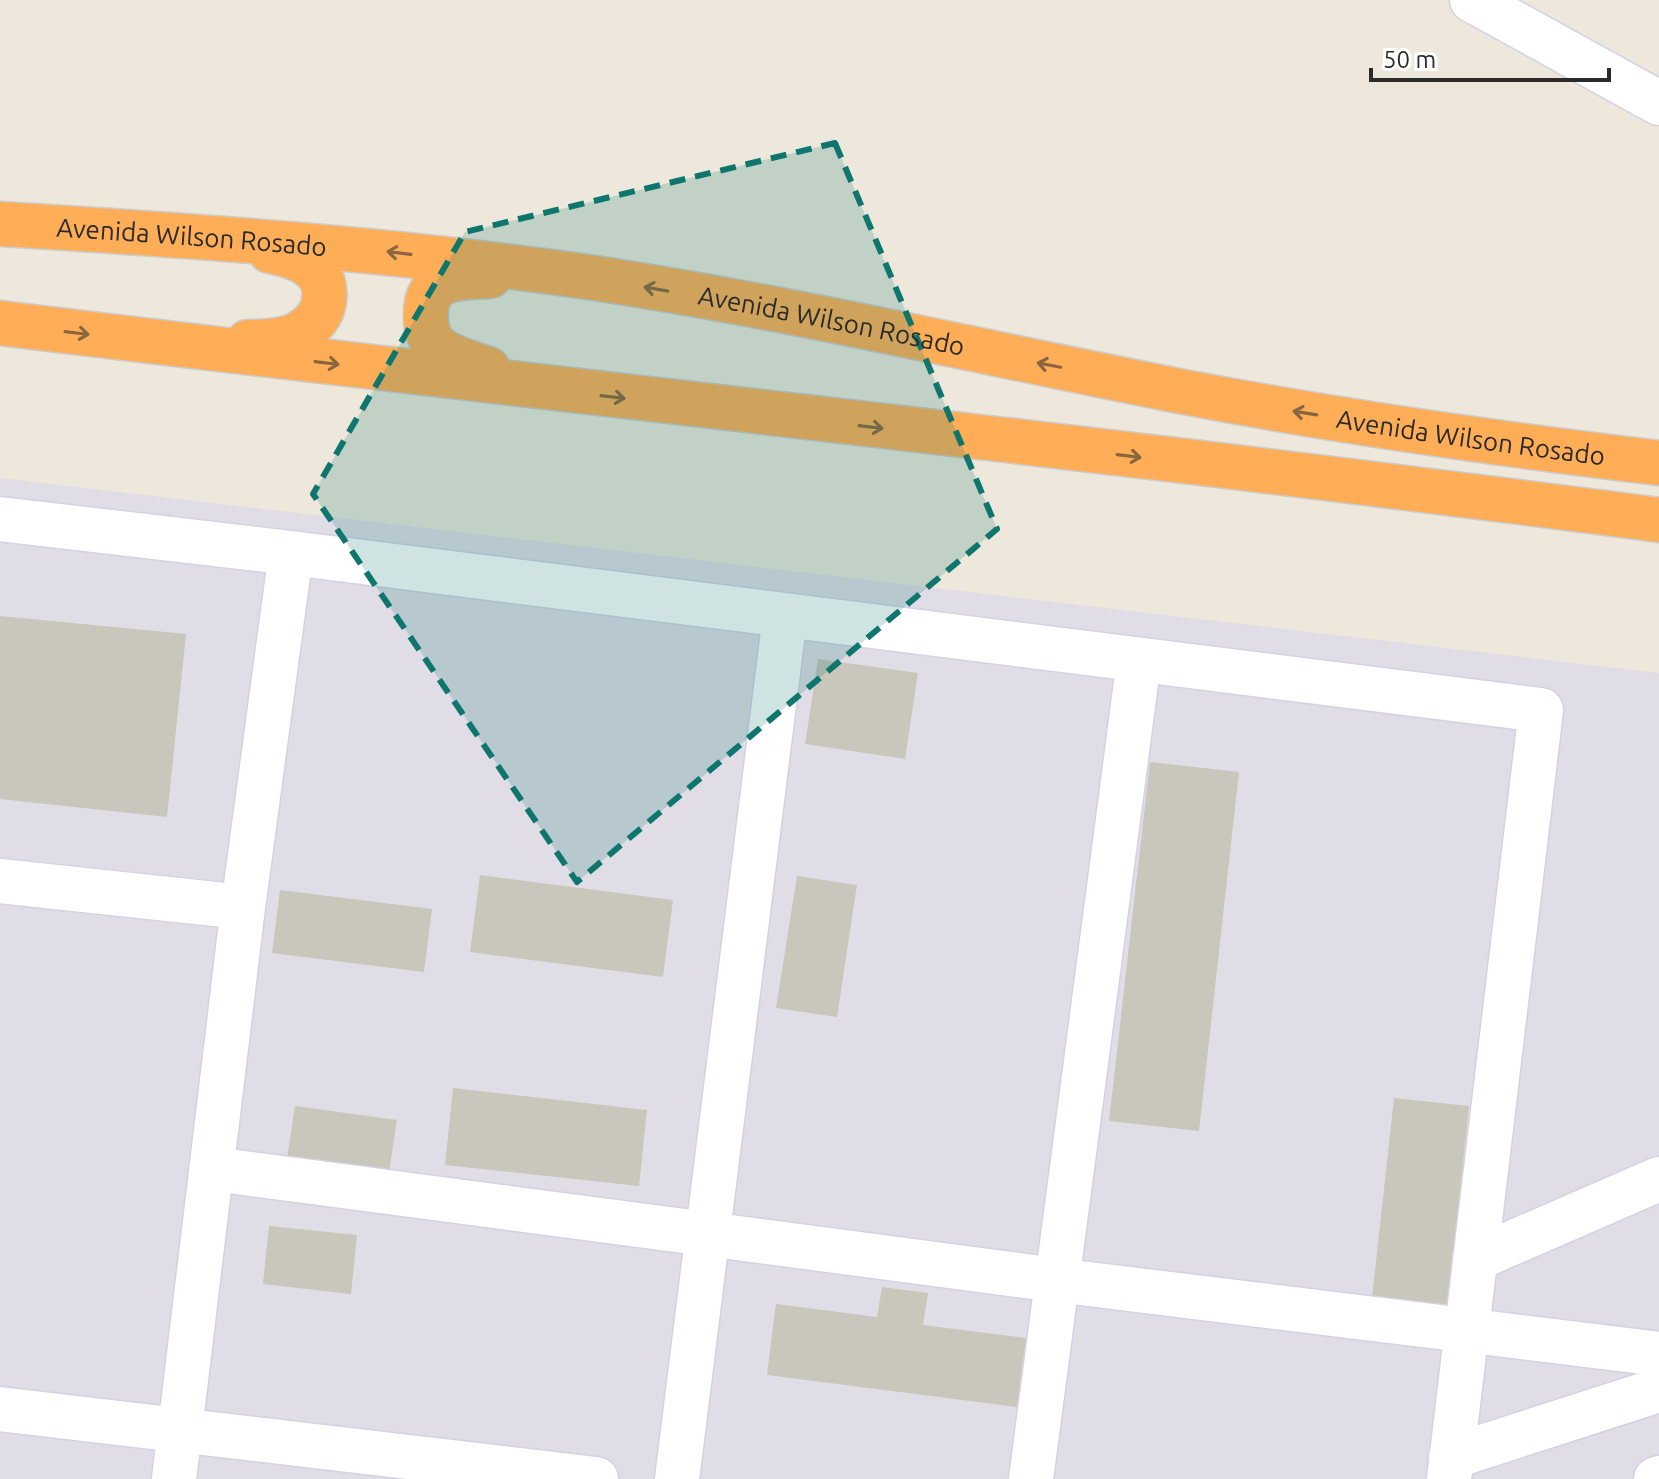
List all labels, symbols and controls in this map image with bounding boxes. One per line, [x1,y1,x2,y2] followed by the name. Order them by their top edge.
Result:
[1371,32,1609,82] scale bar
[1383,46,1436,73] text: 50 m
[56,213,328,261] street label: Avenida Wilson Rosado
[386,246,413,261] one-way arrow
[696,280,967,361] street label: Avenida Wilson Rosado
[644,281,670,296] one-way arrow
[64,325,90,340] one-way arrow
[313,355,339,370] one-way arrow
[1037,356,1062,371] one-way arrow
[599,390,625,405] one-way arrow
[1334,404,1607,470] street label: Avenida Wilson Rosado
[1292,405,1318,420] one-way arrow
[857,419,884,434] one-way arrow
[1115,449,1142,464] one-way arrow

